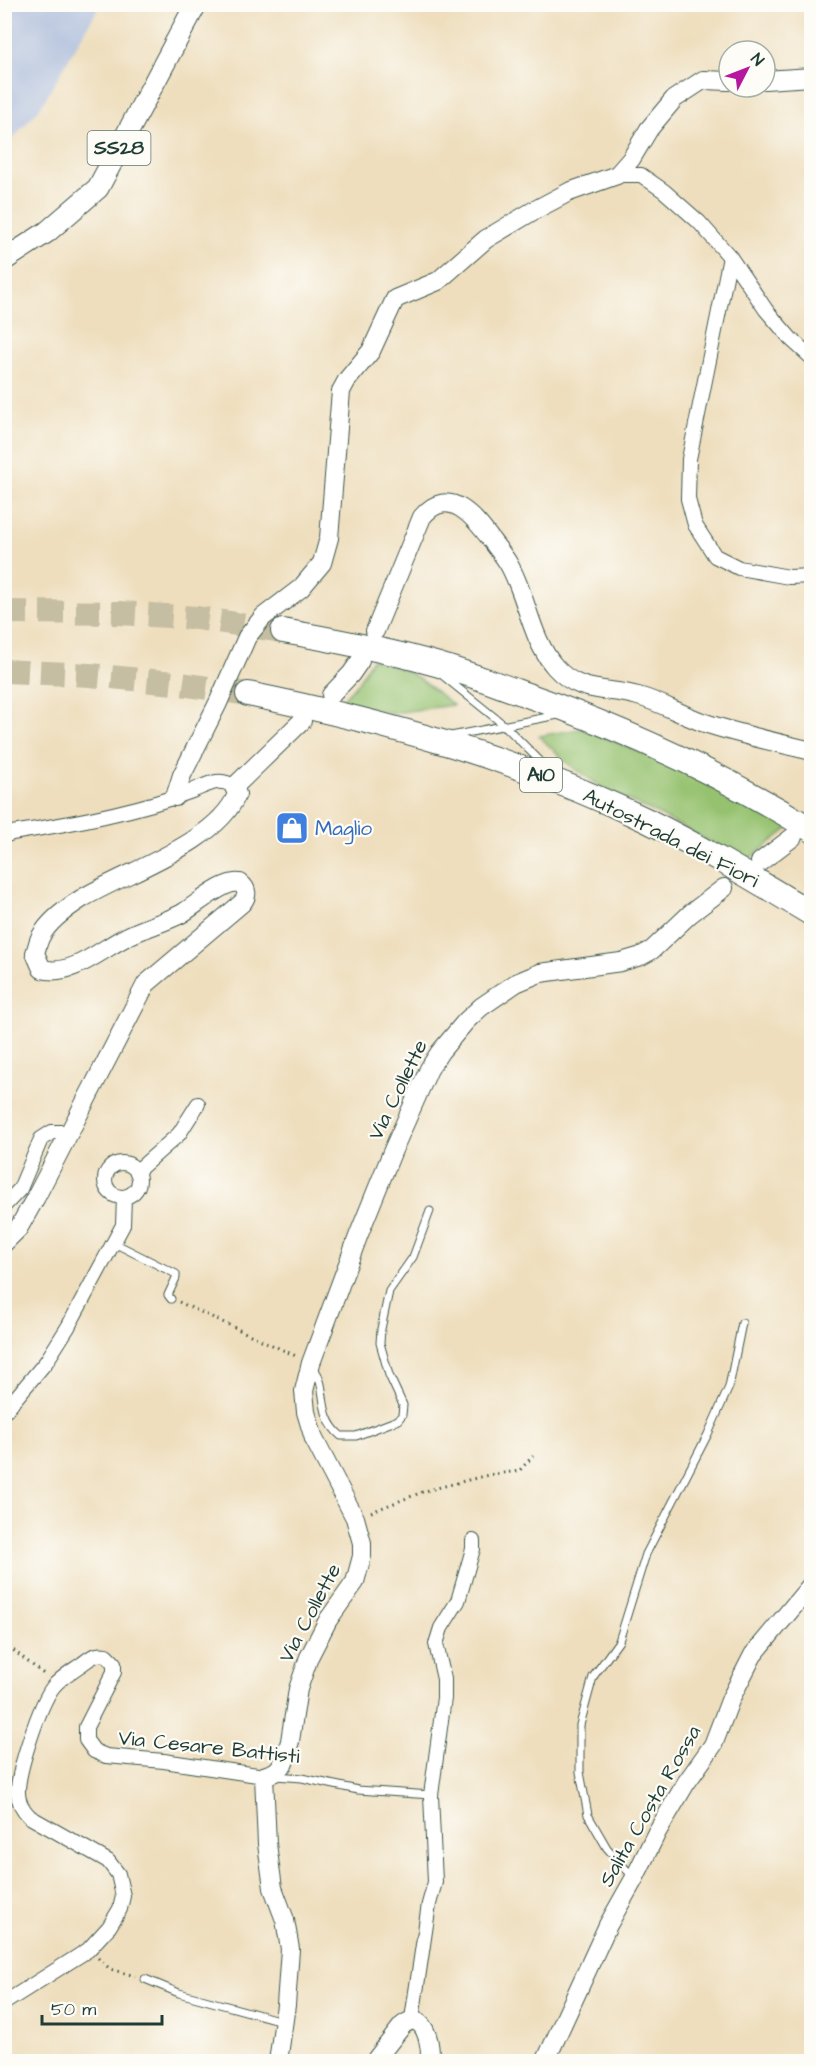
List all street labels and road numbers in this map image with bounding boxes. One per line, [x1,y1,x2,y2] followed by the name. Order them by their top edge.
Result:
[88,131,150,165] road number: SS28
[520,758,562,792] road number: A10
[578,781,764,895] street label: Autostrada dei Fiori
[361,1035,435,1145] street label: Via Collette
[272,1558,348,1668] street label: Via Collette
[592,1720,708,1892] street label: Salita Costa Rossa
[117,1723,301,1771] street label: Via Cesare Battisti

